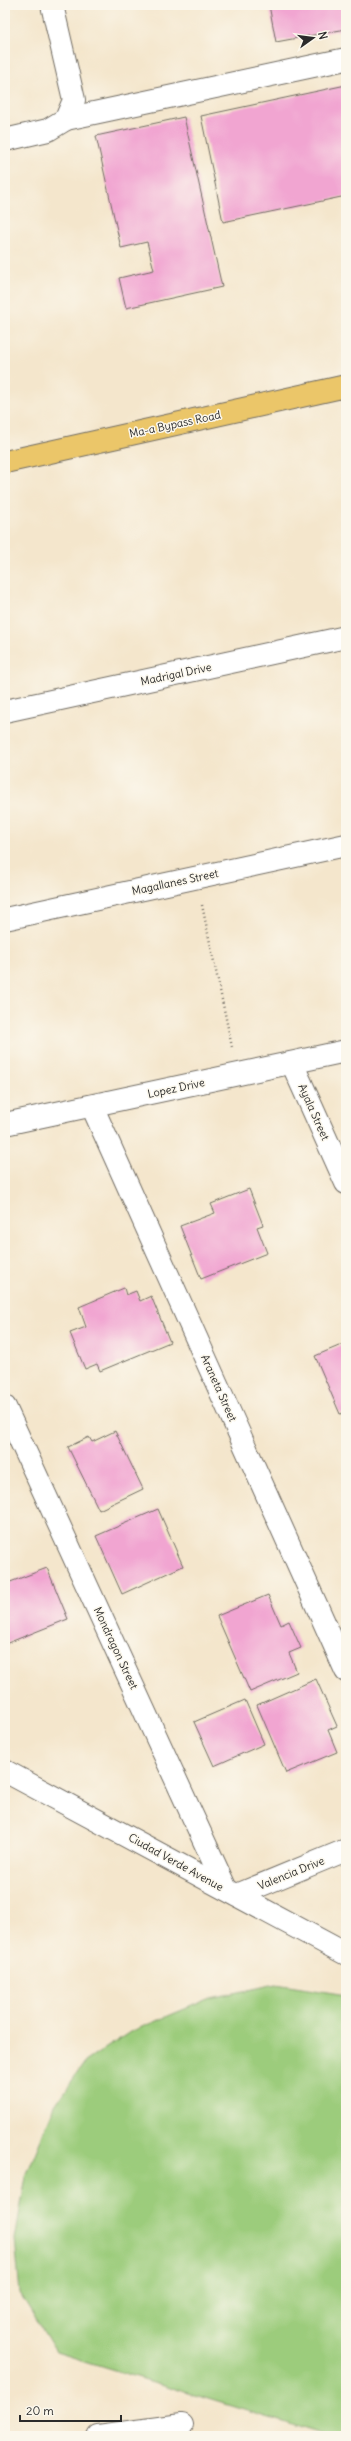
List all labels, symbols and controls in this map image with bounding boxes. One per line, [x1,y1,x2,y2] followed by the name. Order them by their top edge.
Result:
[293,18,333,58] north arrow
[315,30,330,41] text: N
[128,407,222,441] street label: Ma-a Bypass Road
[139,660,213,688] street label: Madrigal Drive
[131,866,220,898] street label: Magallanes Street
[146,1075,206,1101] street label: Lopez Drive
[295,1082,333,1143] street label: Ayala Street
[198,1352,240,1424] street label: Araneta Street
[91,1605,141,1692] street label: Mondragon Street
[126,1830,226,1894] street label: Ciudad Verde Avenue
[256,1853,326,1893] street label: Valencia Drive
[20,2397,121,2423] scale bar
[26,2403,54,2418] text: 20 m

